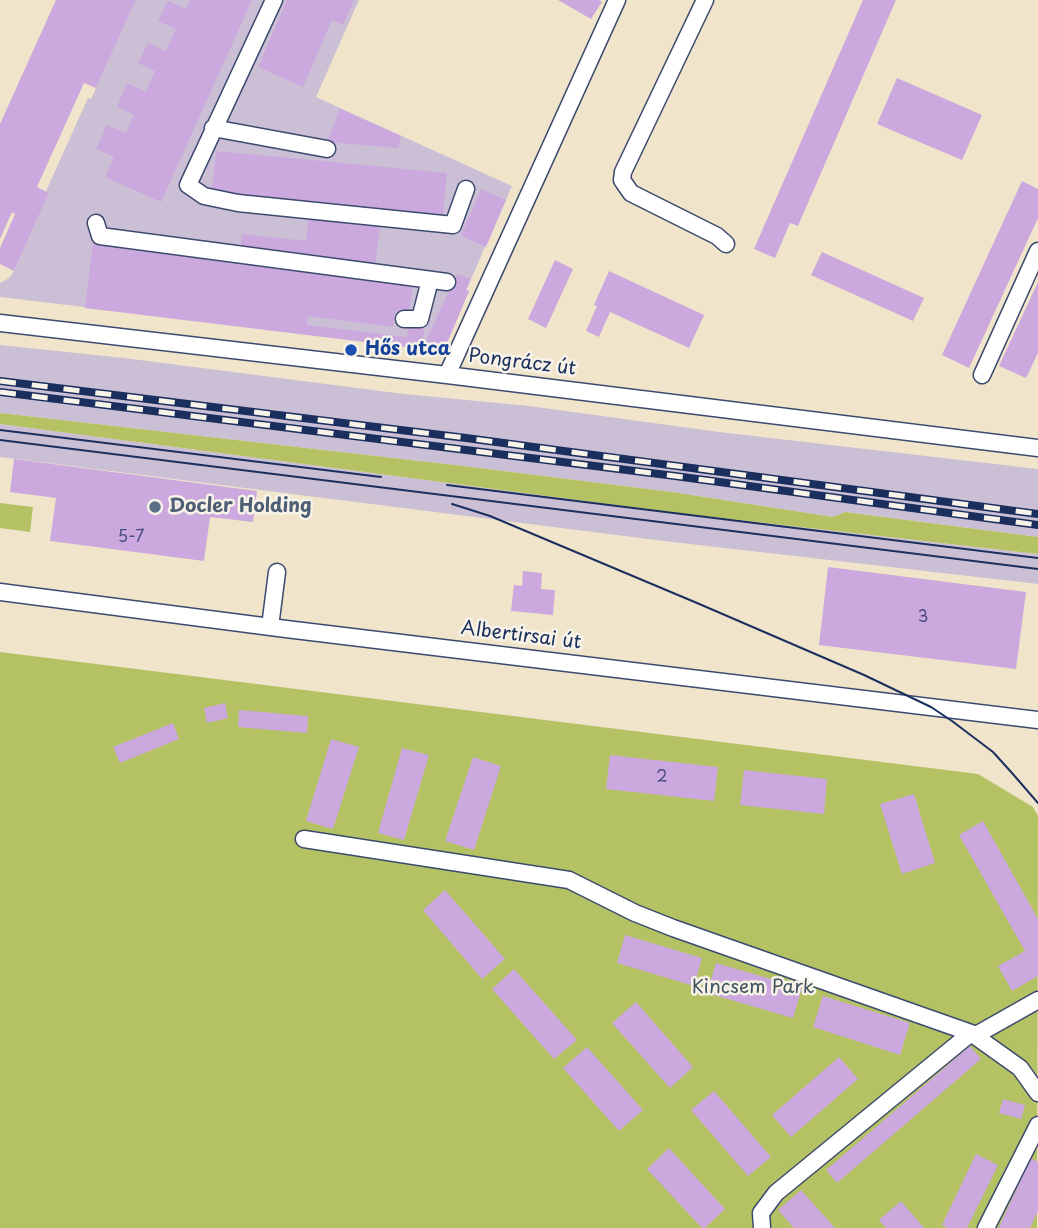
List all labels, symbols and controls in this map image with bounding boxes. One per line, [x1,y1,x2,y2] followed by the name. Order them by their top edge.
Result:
[365,339,450,361] place label: Hős utca
[343,342,359,358] marker: Hős utca
[467,345,577,381] street label: Pongrácz út
[169,496,311,518] place label: Docler Holding
[147,499,163,515] marker: Docler Holding
[118,528,144,548] house number: 5-7
[918,608,928,628] house number: 3
[460,617,582,655] street label: Albertirsai út
[656,768,668,788] house number: 2
[692,977,814,999] park label: Kincsem Park

